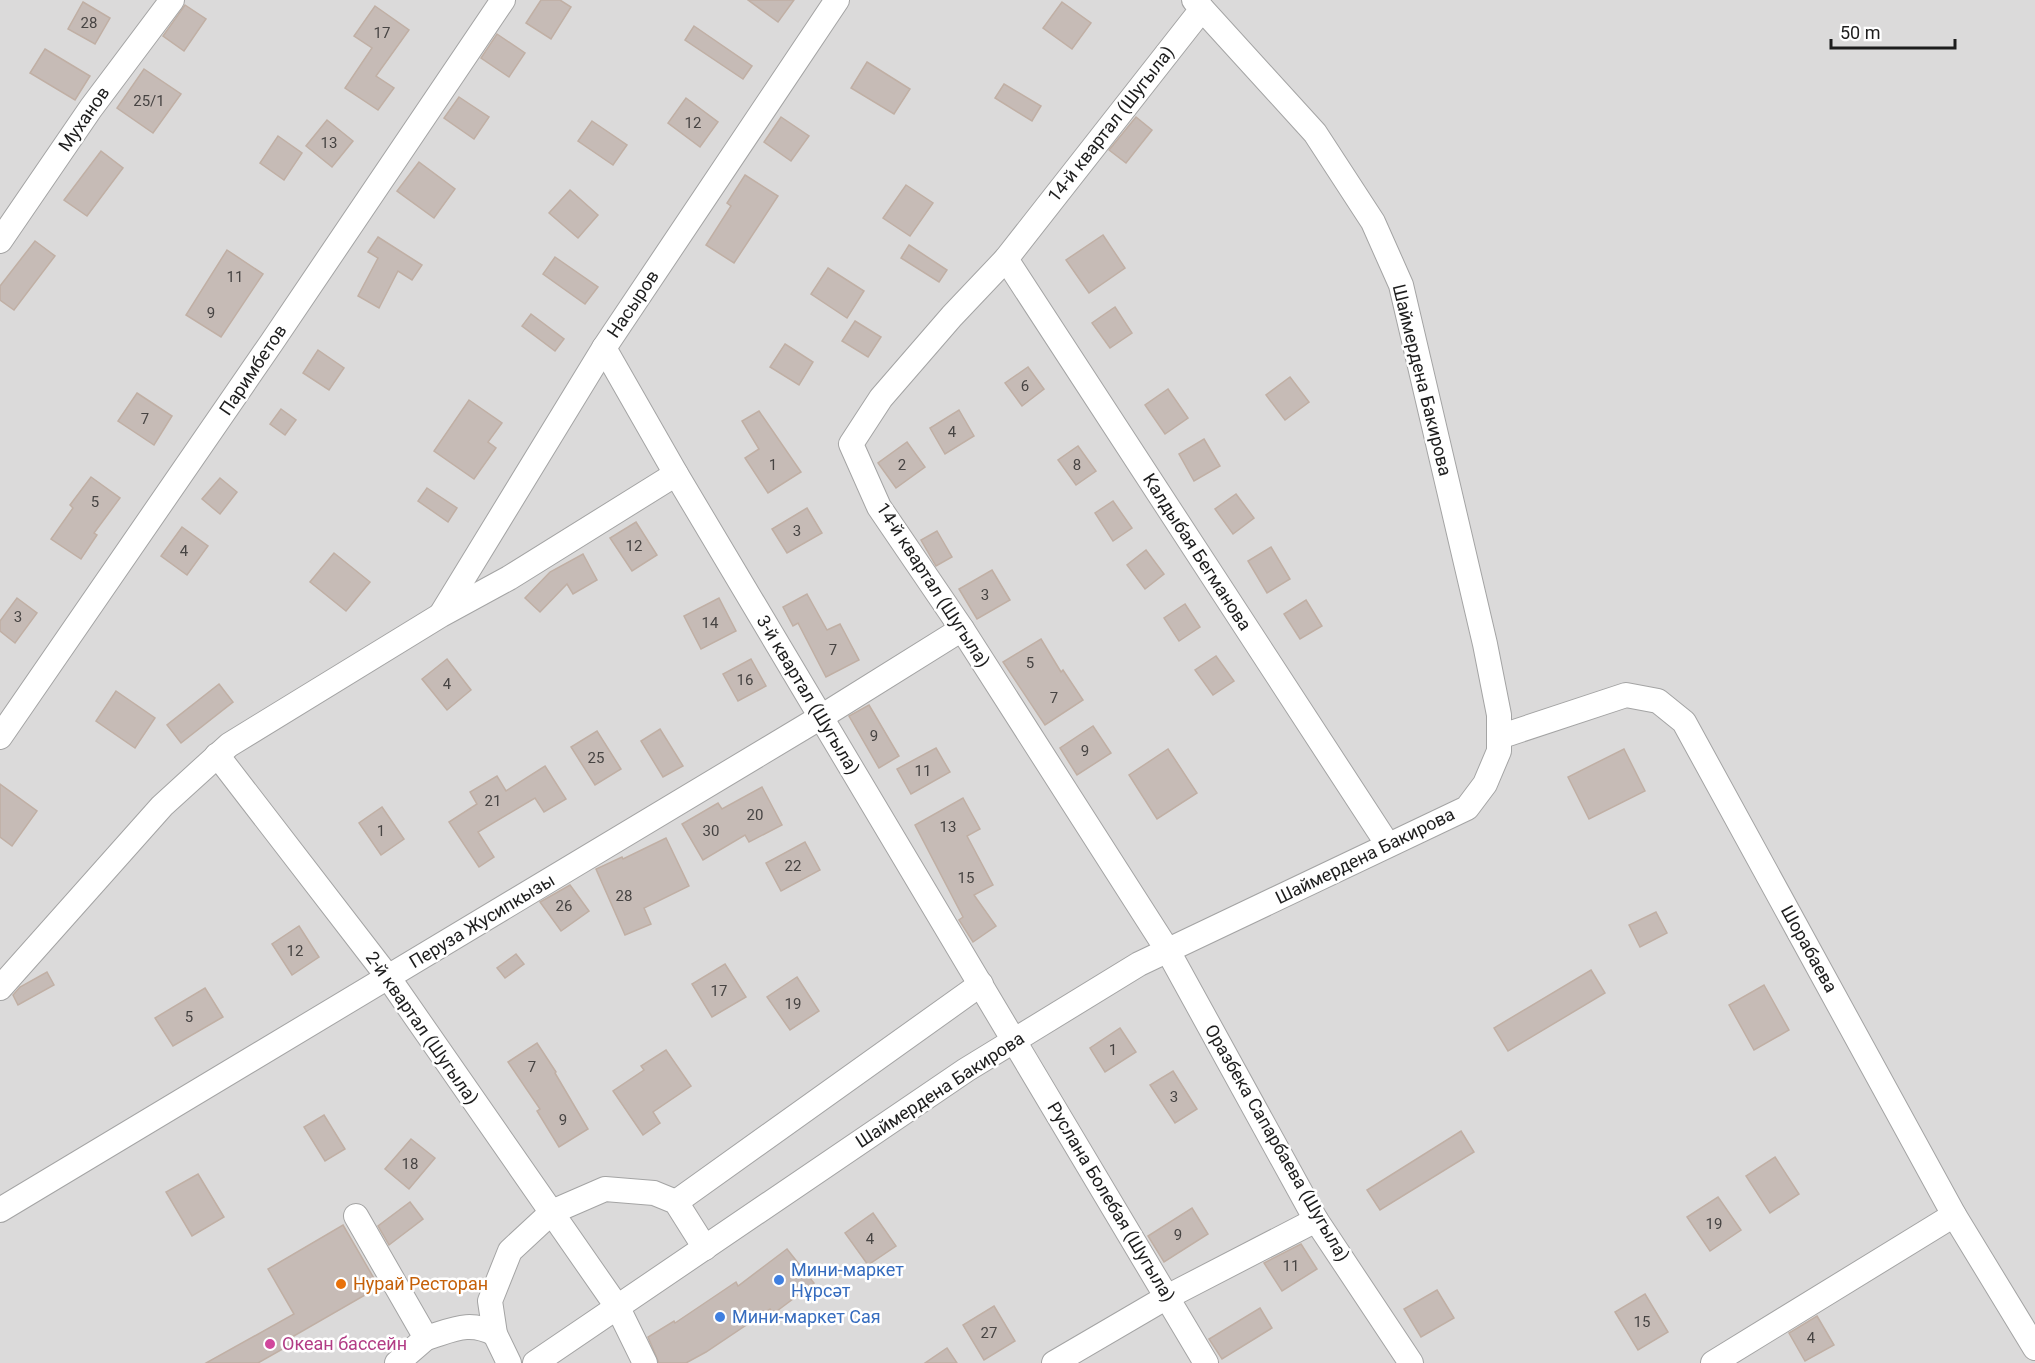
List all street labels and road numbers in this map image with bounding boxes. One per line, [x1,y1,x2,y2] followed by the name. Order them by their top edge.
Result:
[1043,42,1179,206] street label: 14-й квартал (Шугыла)
[54,82,113,155] street label: Муханов
[602,266,663,341] street label: Насыров
[1389,282,1456,478] street label: Шаймердена Бакирова
[215,320,291,419] street label: Паримбетов
[1139,469,1256,634] street label: Калдыбая Бегманова
[871,498,995,672] street label: 14-й квартал (Шугыла)
[752,611,864,779] street label: 3-й квартал (Шугыла)
[1272,803,1458,908] street label: Шаймердена Бакирова
[405,869,558,972] street label: Перуза Жусипкызы
[1777,901,1842,996] street label: Шорабаева
[361,947,483,1109] street label: 2-й квартал (Шугыла)
[1200,1021,1354,1265] street label: Оразбека Сапарбаева (Шугыла)
[852,1027,1028,1152] street label: Шаймердена Бакирова
[1043,1098,1179,1306] street label: Руслана Болебая (Шугыла)

